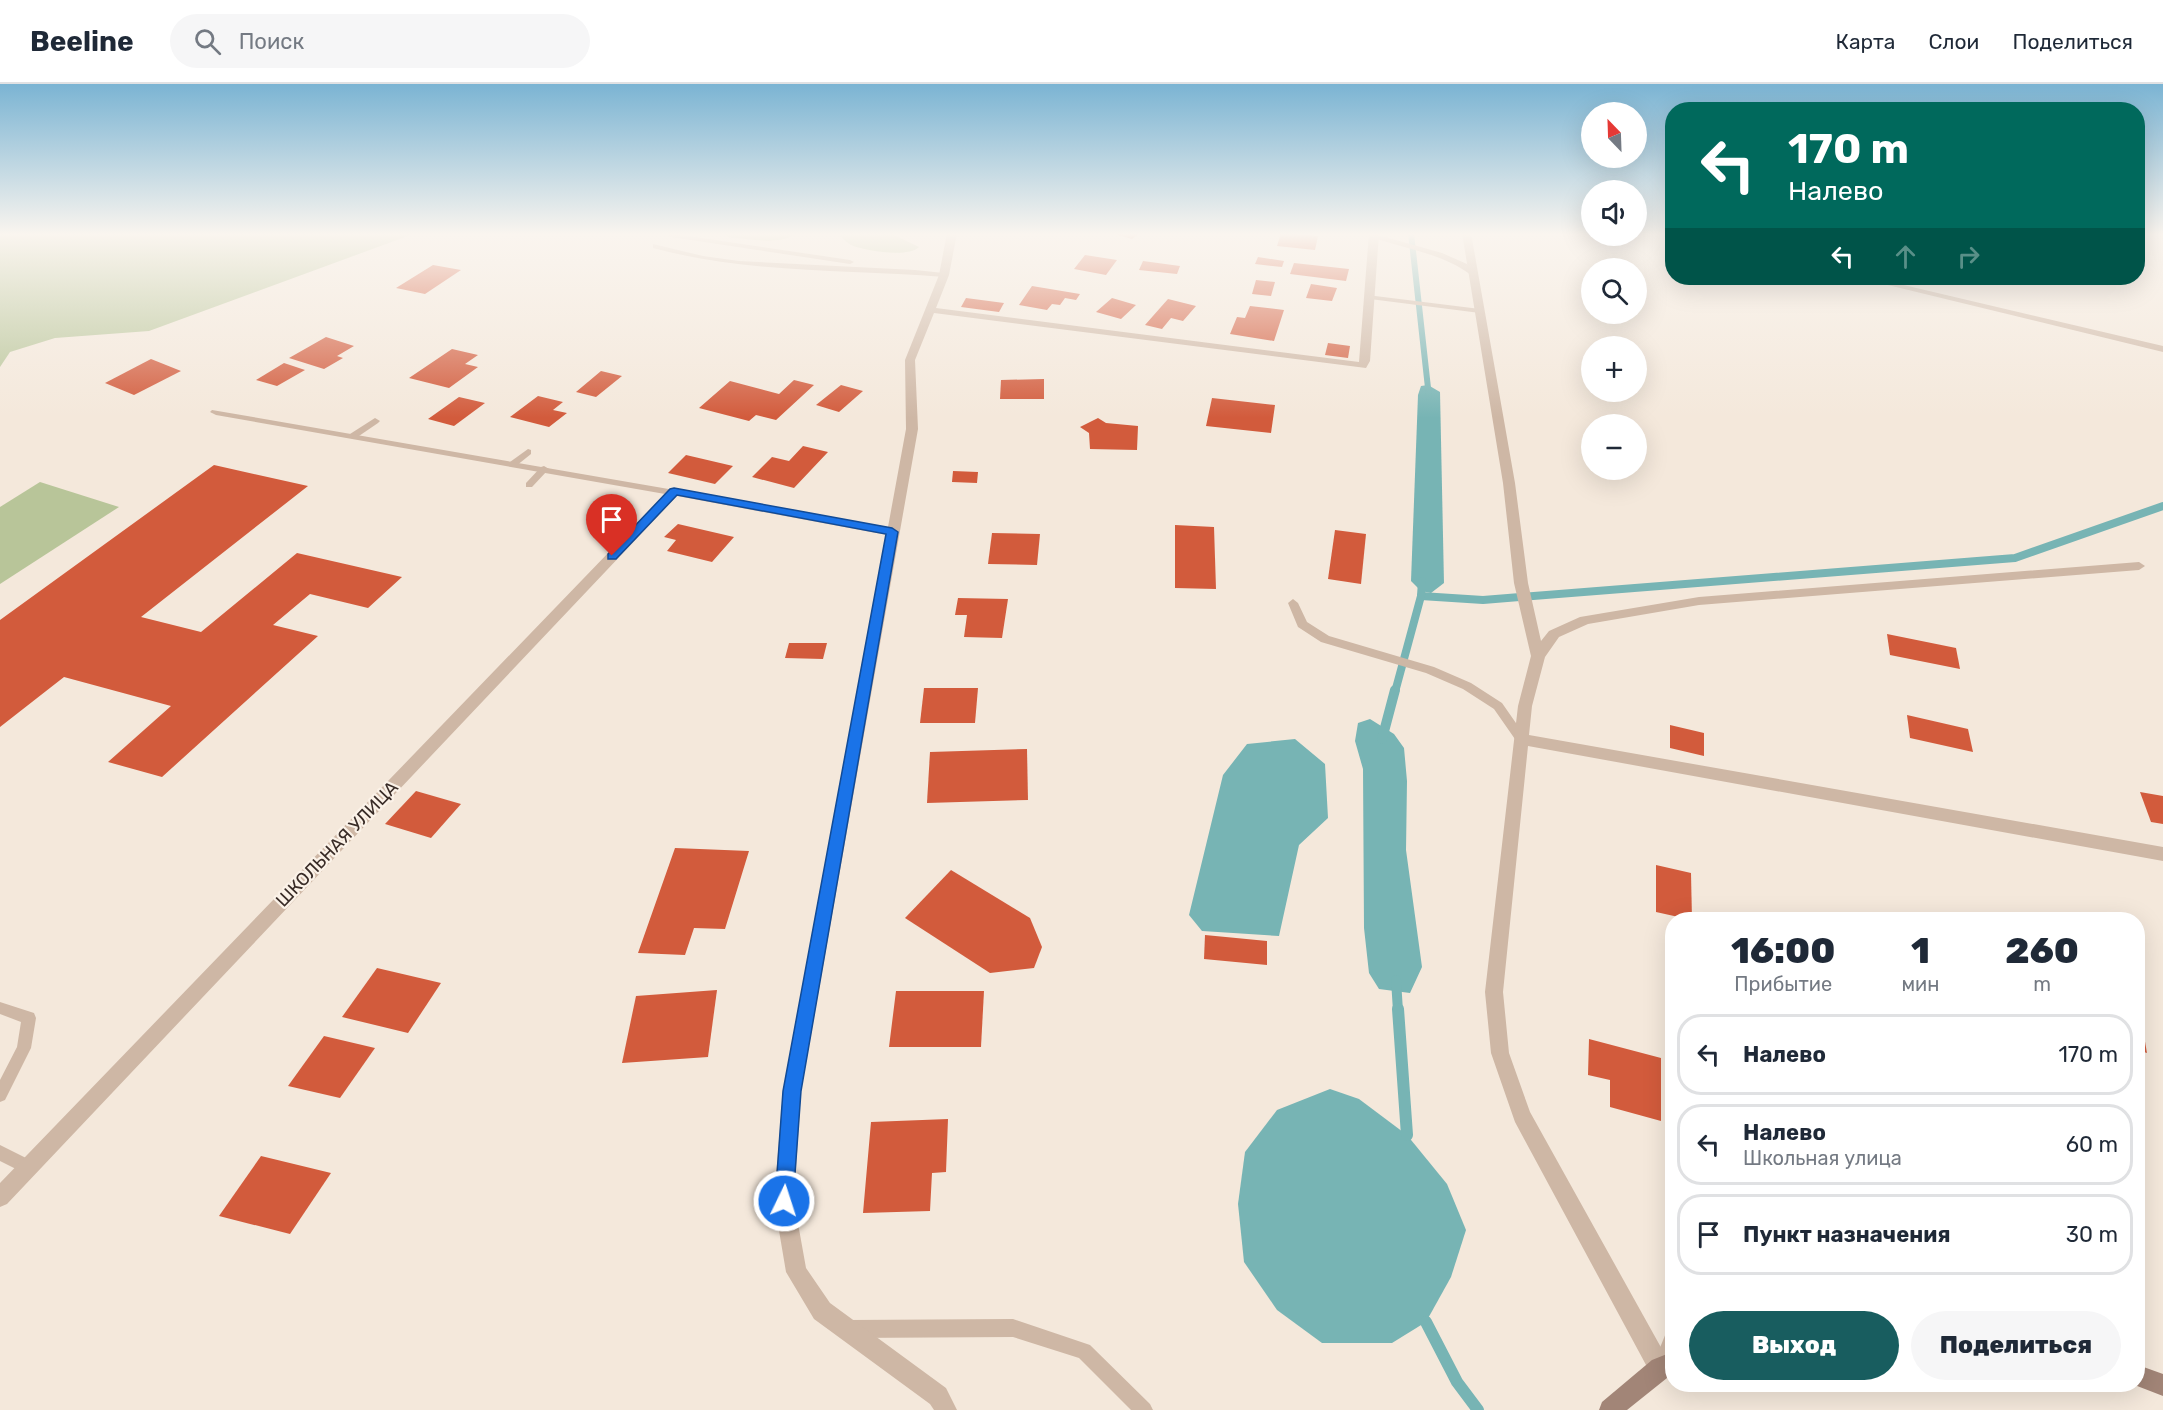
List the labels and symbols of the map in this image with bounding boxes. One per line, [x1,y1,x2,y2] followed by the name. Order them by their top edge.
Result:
[1581,102,1647,168] north arrow
[586,494,637,556] pin
[271,777,403,911] street label: ШКОЛЬНАЯ УЛИЦА
[752,1169,816,1233] position arrow

